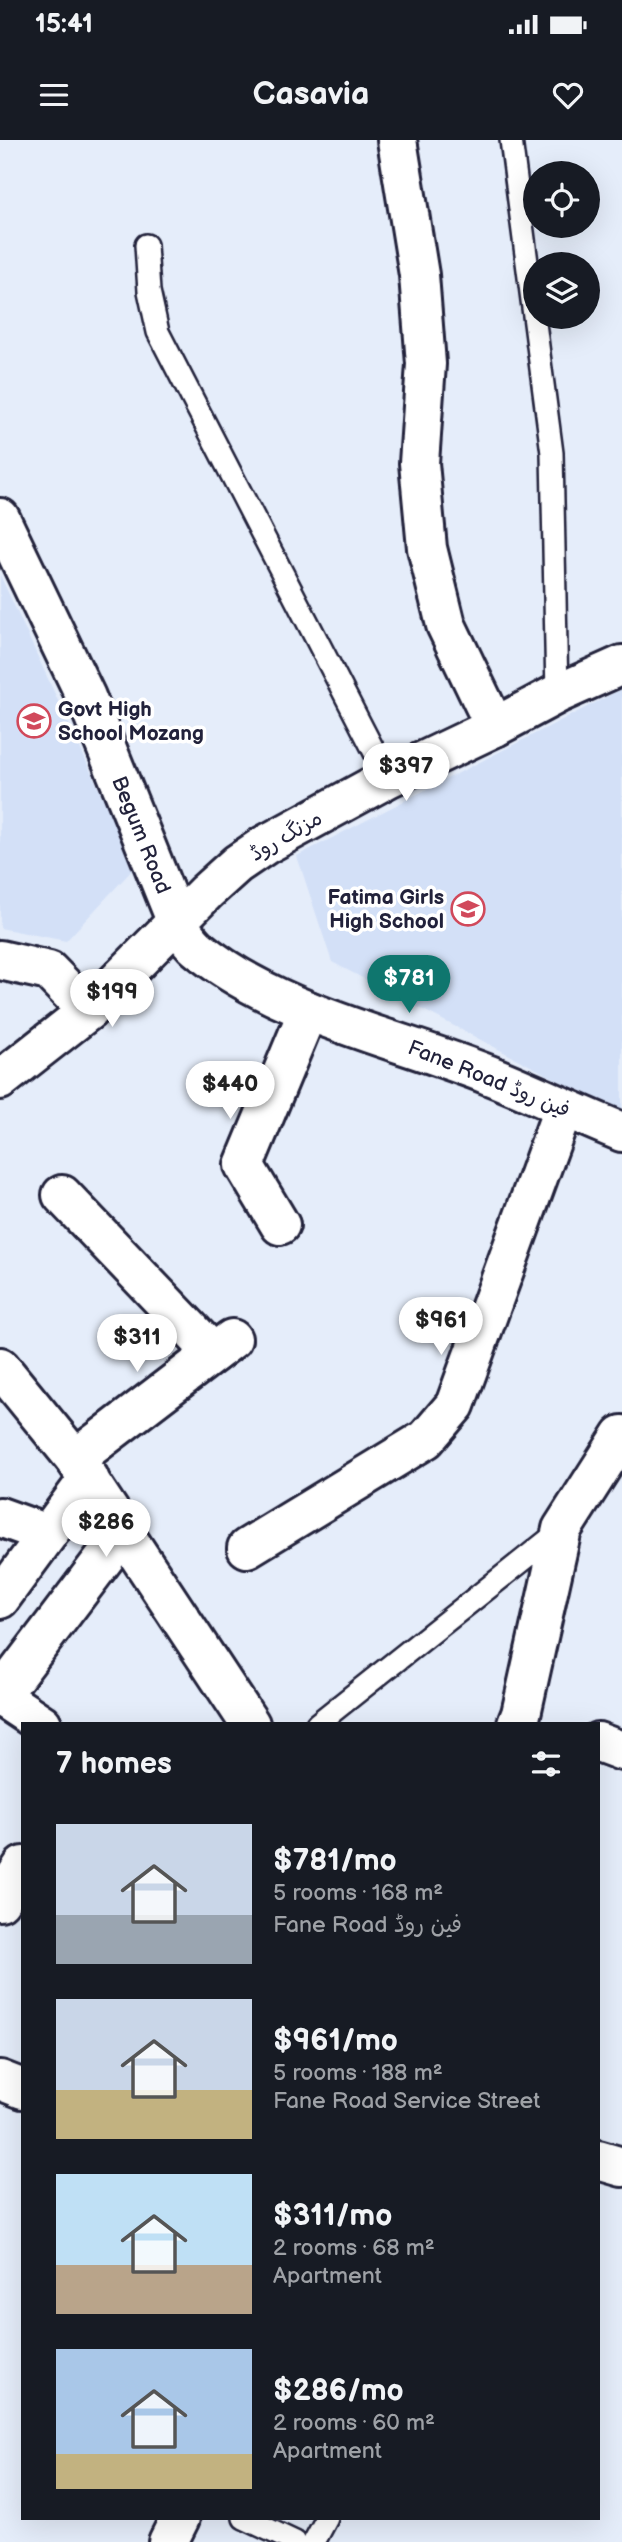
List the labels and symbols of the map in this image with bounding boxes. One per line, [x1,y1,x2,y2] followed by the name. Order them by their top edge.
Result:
[58,697,204,746] place label: Govt High School Mozang
[15,702,53,740] school or university icon: Govt High School Mozang
[365,744,447,803] pin: $397
[106,773,176,897] street label: Begum Road
[245,805,327,867] street label: مزنگ روڈ
[327,885,444,934] place label: Fatima Girls High School
[449,890,487,928] school or university icon: Fatima Girls High School
[368,956,450,1015] pin: $781
[71,970,153,1029] pin: $199
[404,1035,574,1123] street label: Fane Road فین روڈ
[189,1062,271,1121] pin: $440
[400,1298,482,1357] pin: $961
[96,1314,178,1374] pin: $311
[65,1500,147,1559] pin: $286

